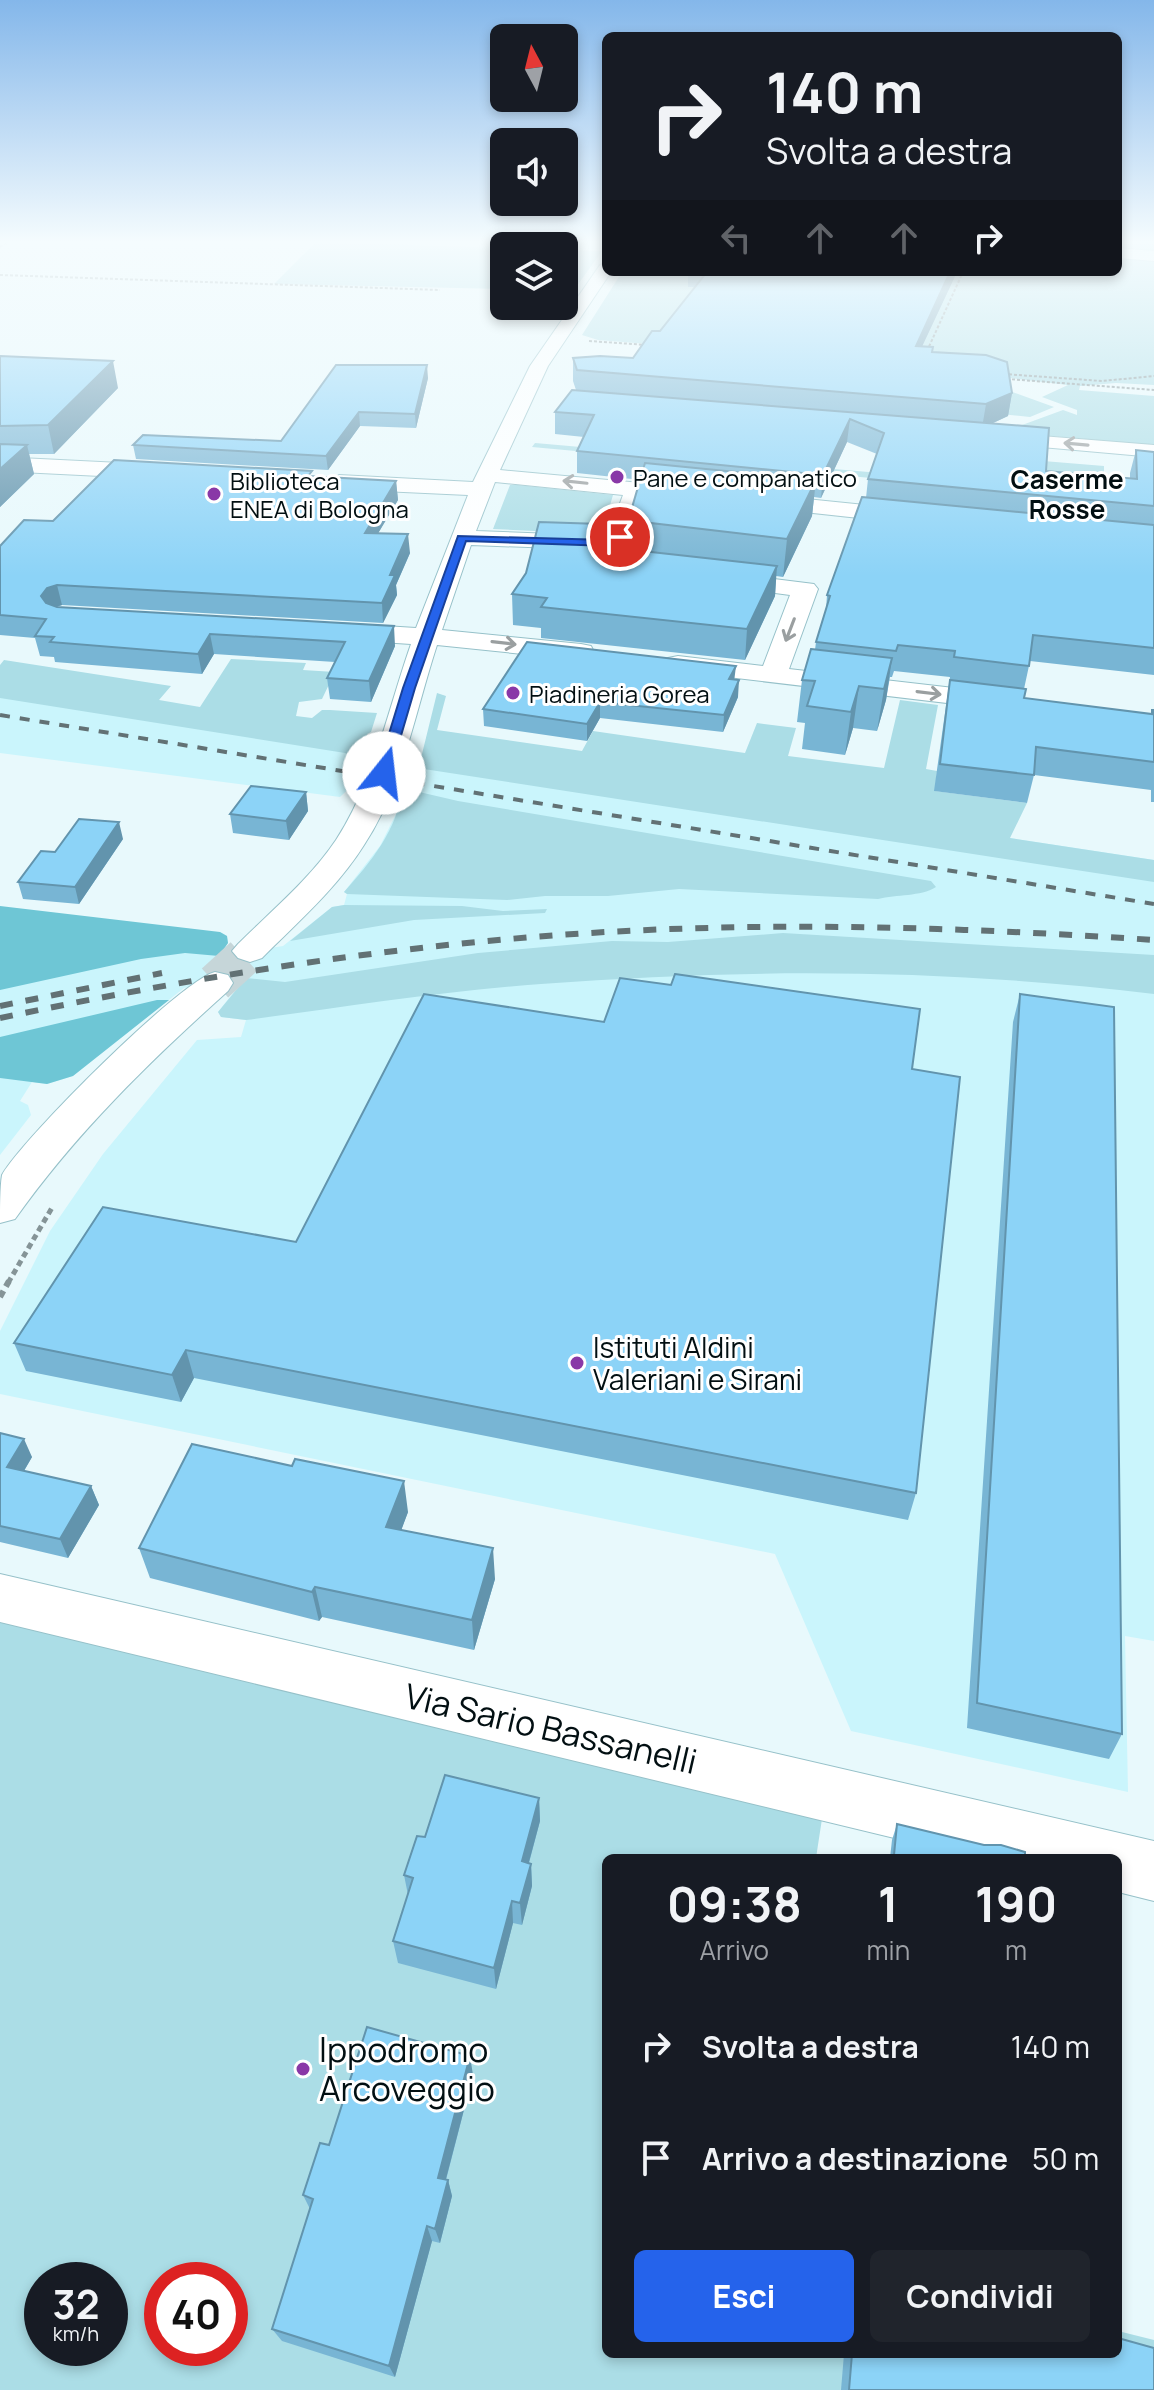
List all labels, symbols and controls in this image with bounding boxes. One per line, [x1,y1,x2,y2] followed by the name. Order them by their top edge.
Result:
[490,24,578,112] north arrow
[490,24,578,320] map controls
[766,53,923,130] text: 140 m
[634,64,738,168] icon: right
[766,126,1012,175] text: Svolta a destra
[490,128,578,216] button: sound
[714,216,758,260] icon: left
[798,216,842,260] icon: ahead
[882,216,926,260] icon: ahead
[966,216,1010,260] icon: right
[490,232,578,320] button: layers
[1063,437,1090,452] one-way arrow
[633,461,857,494] place label: Pane e companatico
[1010,461,1124,527] district label: Caserme Rosse
[230,464,409,525] place label: Biblioteca ENEA di Bologna
[608,468,626,486] marker: Pane e companatico
[562,475,589,490] one-way arrow
[205,485,223,503] marker: Biblioteca ENEA di Bologna
[586,503,654,571] pin
[598,515,642,559] icon: arrive
[782,617,796,642] one-way arrow
[490,636,516,651] one-way arrow
[529,677,710,710] place label: Piadineria Gorea
[504,684,522,702] marker: Piadineria Gorea
[916,686,941,701] one-way arrow
[342,731,426,815] position arrow
[593,1328,802,1398] place label: Istituti Aldini Valeriani e Sirani
[568,1354,586,1372] marker: Istituti Aldini Valeriani e Sirani
[400,1672,702,1784] street label: Via Sario Bassanelli
[667,1871,802,1936] text: 09:38
[878,1871,899,1936] text: 1
[975,1871,1057,1936] text: 190
[700,1932,769,1968] text: Arrivo
[867,1932,910,1968] text: min
[1005,1932,1027,1968] text: m
[634,2024,678,2068] icon: right
[319,2026,495,2111] place label: Ippodromo Arcoveggio
[702,2026,919,2067] text: Svolta a destra
[1011,2026,1090,2067] text: 140 m
[294,2060,312,2078] marker: Ippodromo Arcoveggio
[634,2136,678,2180] icon: arrive
[702,2138,1008,2179] text: Arrivo a destinazione
[1032,2138,1099,2179] text: 50 m
[634,2250,854,2342] button: Esci
[870,2250,1090,2342] button: Condividi
[144,2262,248,2366] speed limit sign: 40
[52,2276,100,2331] text: 32
[53,2320,99,2347] text: km/h

